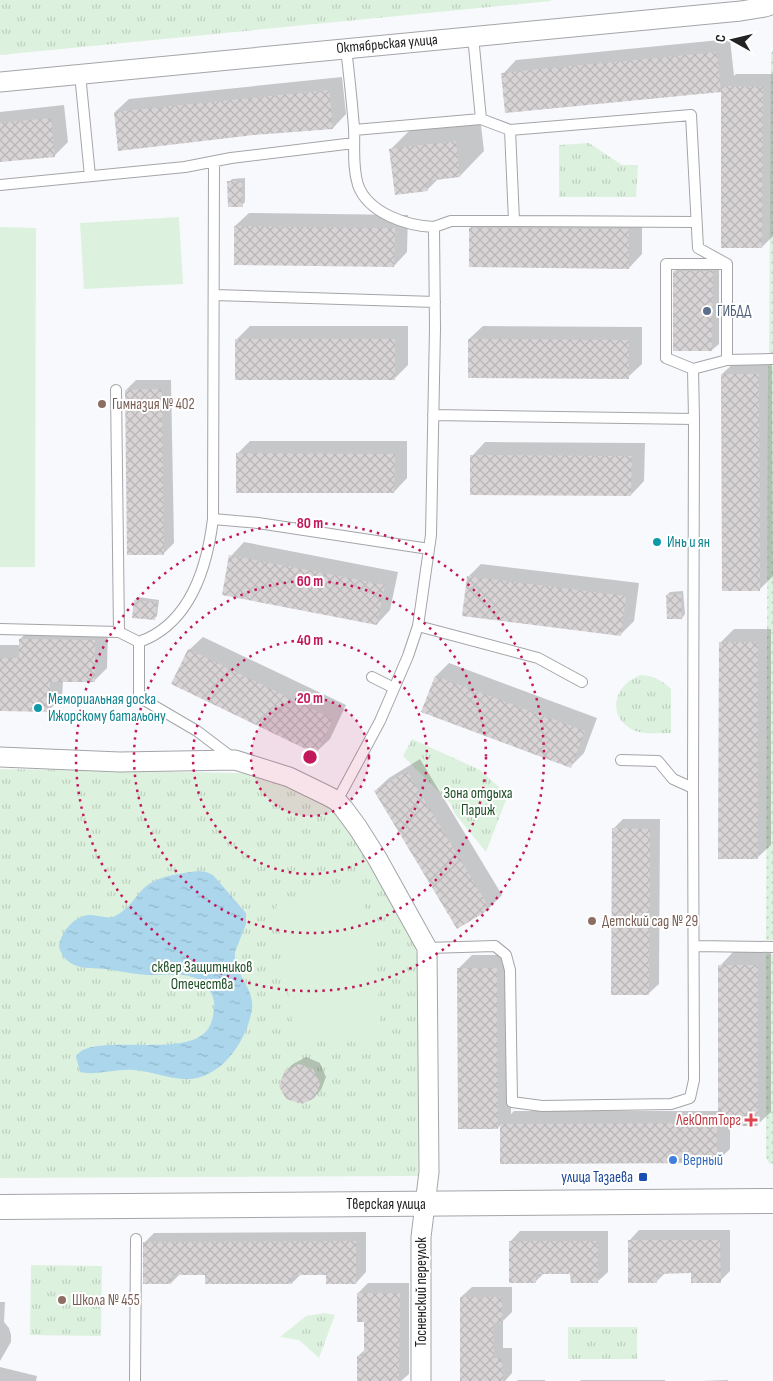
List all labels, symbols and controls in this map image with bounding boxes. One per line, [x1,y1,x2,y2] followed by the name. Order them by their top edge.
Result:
[708,15,758,65] north arrow
[336,30,439,58] street label: Октябрьская улица
[712,34,730,43] text: С
[717,302,752,321] place label: ГИБДД
[701,305,713,317] marker: ГИБДД
[112,395,195,414] place label: Гимназия № 402
[96,398,108,410] marker: Гимназия № 402
[297,514,323,533] text: 80 m
[667,533,710,552] place label: Инь и ян
[651,536,663,548] marker: Инь и ян
[297,572,323,591] text: 60 m
[297,631,323,650] text: 40 m
[297,689,323,708] text: 20 m
[48,690,166,726] place label: Мемориальная доска Ижорскому батальону
[32,702,44,714] marker: Мемориальная доска Ижорскому батальону
[301,748,319,766] centre of rings
[443,784,513,820] park label: Зона отдыха Париж
[602,912,698,931] place label: Детский сад № 29
[586,915,598,927] marker: Детский сад № 29
[152,958,252,994] park label: сквер Защитников Отечества
[675,1111,741,1130] place label: ЛекОптТорг
[745,1114,757,1126] marker: ЛекОптТорг
[683,1151,723,1170] place label: Верный
[667,1154,679,1166] marker: Верный
[561,1168,633,1187] place label: улица Тазаева
[637,1171,649,1183] marker: улица Тазаева
[346,1195,426,1214] street label: Тверская улица
[412,1237,431,1347] street label: Тосненский переулок
[72,1291,140,1310] place label: Школа № 455
[56,1294,68,1306] marker: Школа № 455

